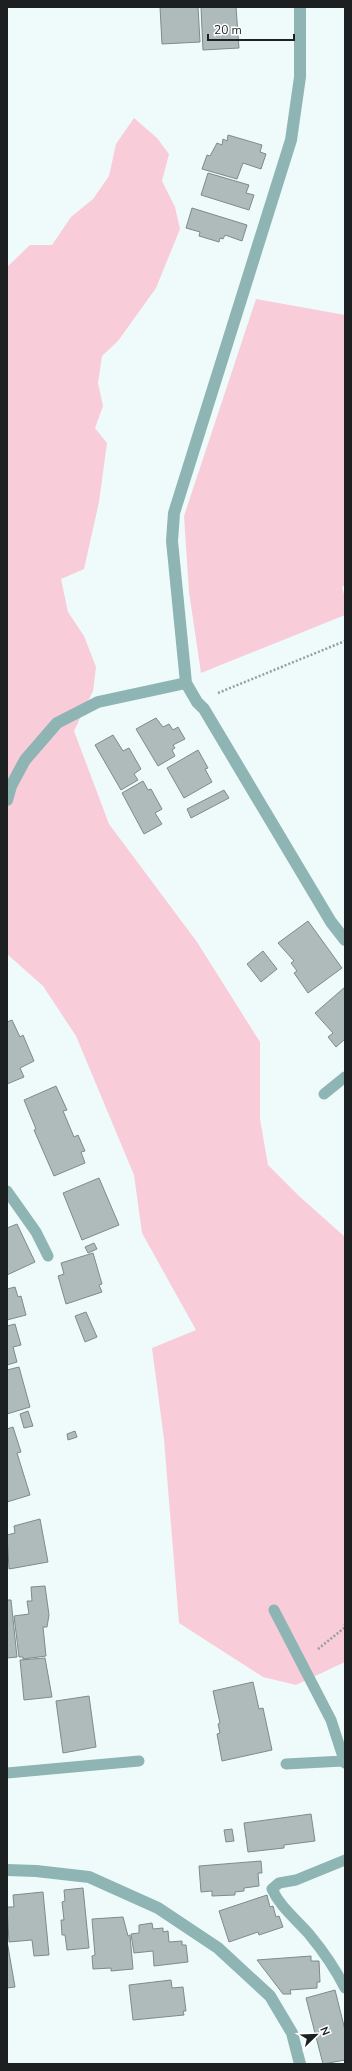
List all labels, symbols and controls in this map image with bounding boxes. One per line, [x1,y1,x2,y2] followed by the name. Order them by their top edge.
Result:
[208,16,294,42] scale bar
[214,22,242,38] text: 20 m
[296,2015,336,2055] north arrow
[316,2025,333,2038] text: N

